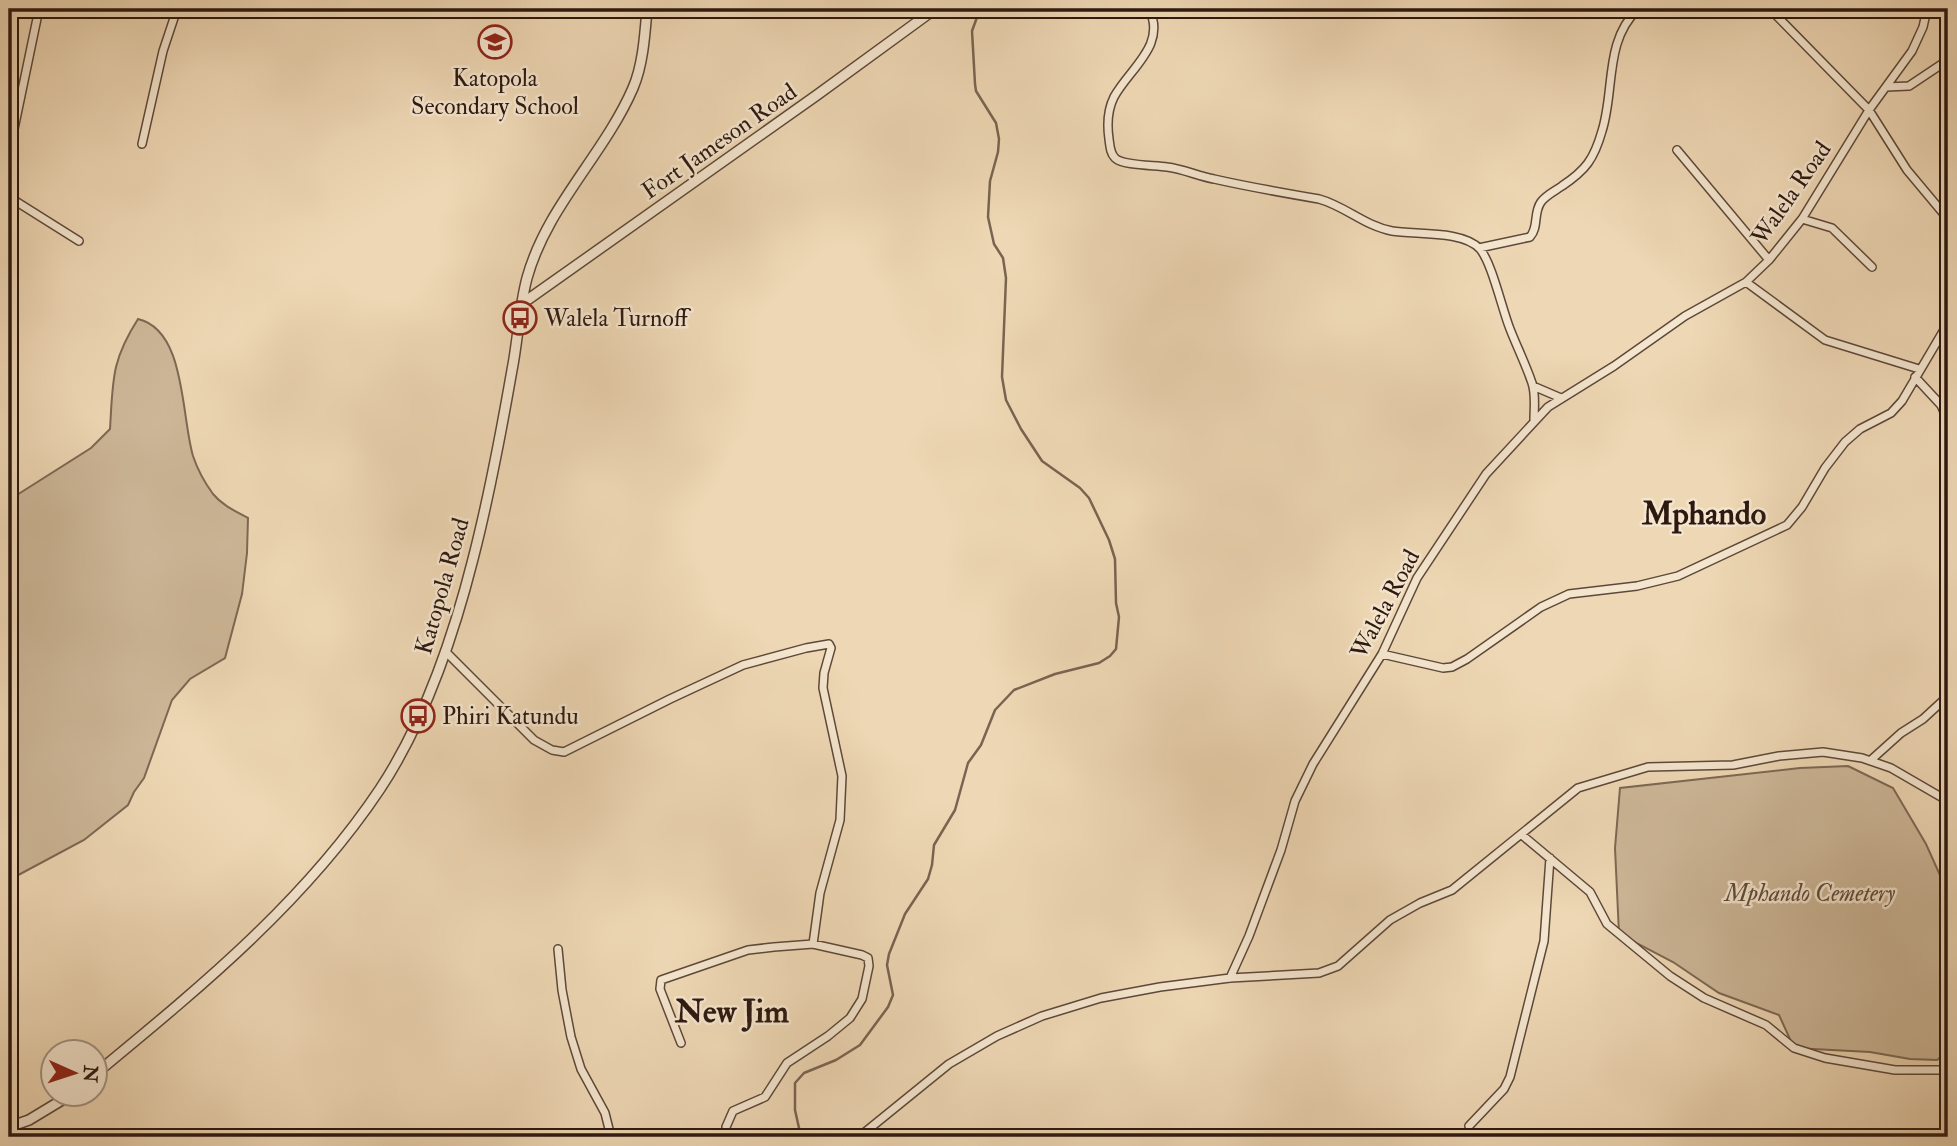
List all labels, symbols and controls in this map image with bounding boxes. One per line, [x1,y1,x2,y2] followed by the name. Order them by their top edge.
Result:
[476,23,514,61] school or university icon: Katopola Secondary School
[411,63,579,122] place label: Katopola Secondary School
[636,76,803,207] street label: Fort Jameson Road
[1744,135,1838,252] street label: Walela Road
[501,299,539,337] bus stop icon: Walela Turnoff
[543,303,692,334] place label: Walela Turnoff
[1641,494,1766,534] district label: Mphando
[408,514,477,658] street label: Katopola Road
[1343,544,1427,665] street label: Walela Road
[399,697,437,735] bus stop icon: Phiri Katundu
[442,701,579,732] place label: Phiri Katundu
[1723,878,1896,909] park label: Mphando Cemetery
[674,992,789,1032] district label: New Jim
[38,1038,108,1108] north arrow
[77,1064,102,1084] text: N

